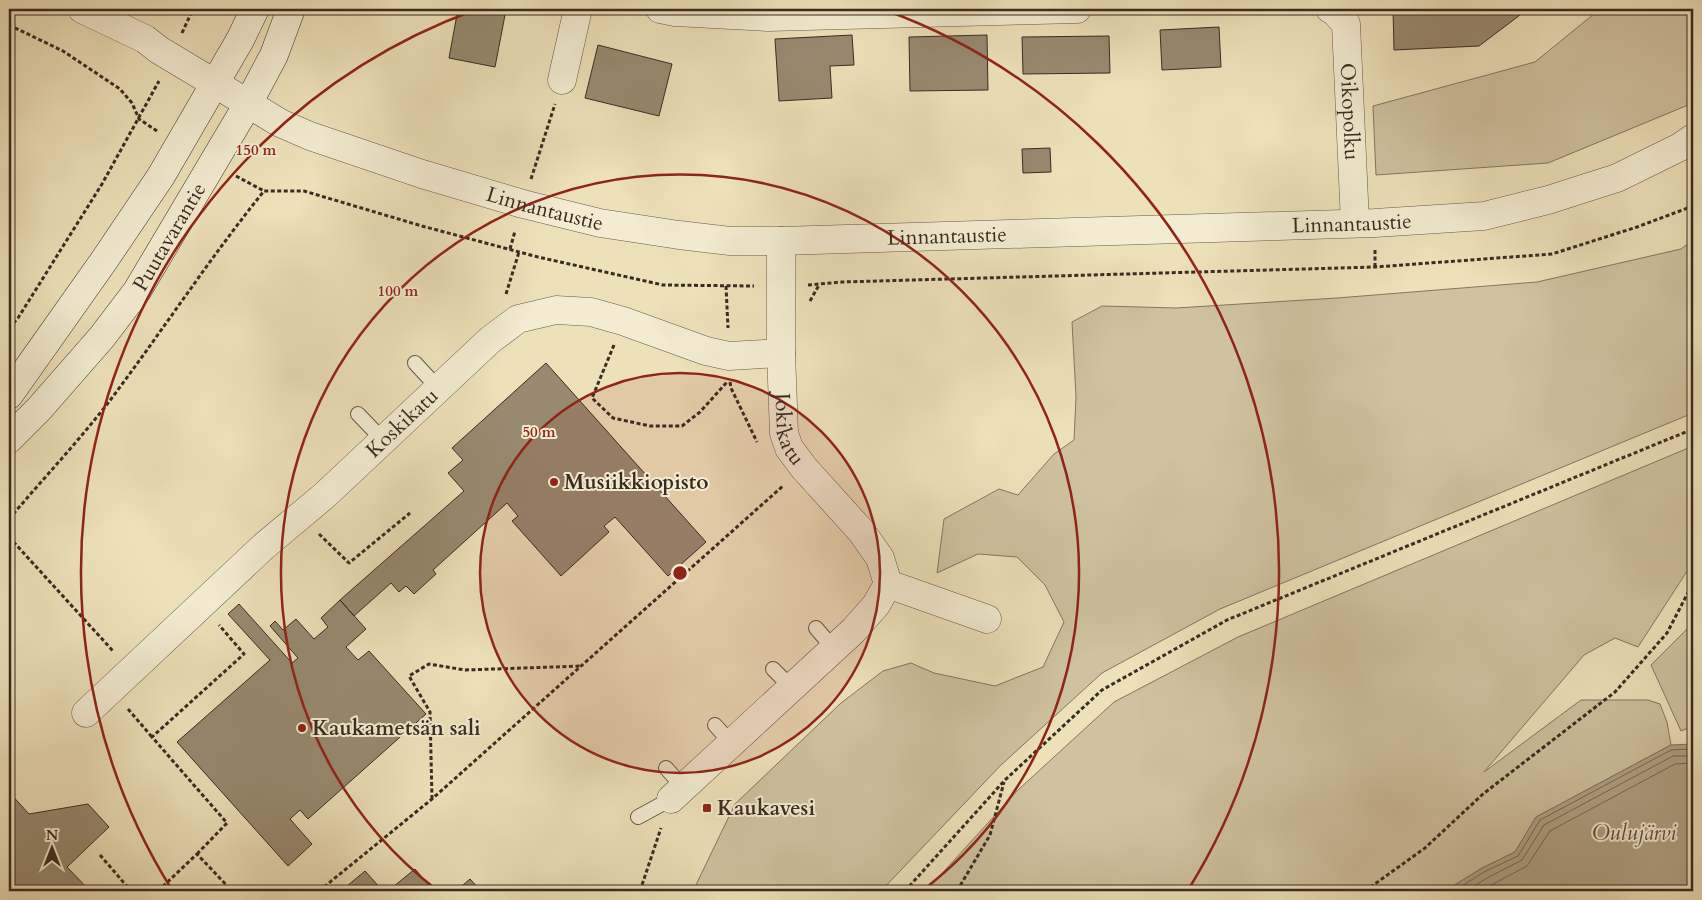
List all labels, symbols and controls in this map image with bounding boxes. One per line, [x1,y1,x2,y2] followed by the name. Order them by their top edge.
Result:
[1333,62,1366,161] street label: Oikopolku
[236,140,277,160] text: 150 m
[126,177,213,297] street label: Puutavarantie
[483,180,606,238] street label: Linnantaustie
[1291,207,1412,241] street label: Linnantaustie
[887,220,1007,253] street label: Linnantaustie
[378,281,419,301] text: 100 m
[360,382,445,464] street label: Koskikatu
[767,389,811,472] street label: Jokikatu
[522,422,556,442] text: 50 m
[564,468,708,497] place label: Musiikkiopisto
[548,476,560,488] marker: Musiikkiopisto
[671,564,689,582] centre of rings
[312,714,481,743] place label: Kaukametsän sali
[296,722,308,734] marker: Kaukametsän sali
[717,794,815,823] place label: Kaukavesi
[701,802,713,814] marker: Kaukavesi
[1592,818,1677,848] water label: Oulujärvi
[28,822,78,872] north arrow
[46,826,58,845] text: N

